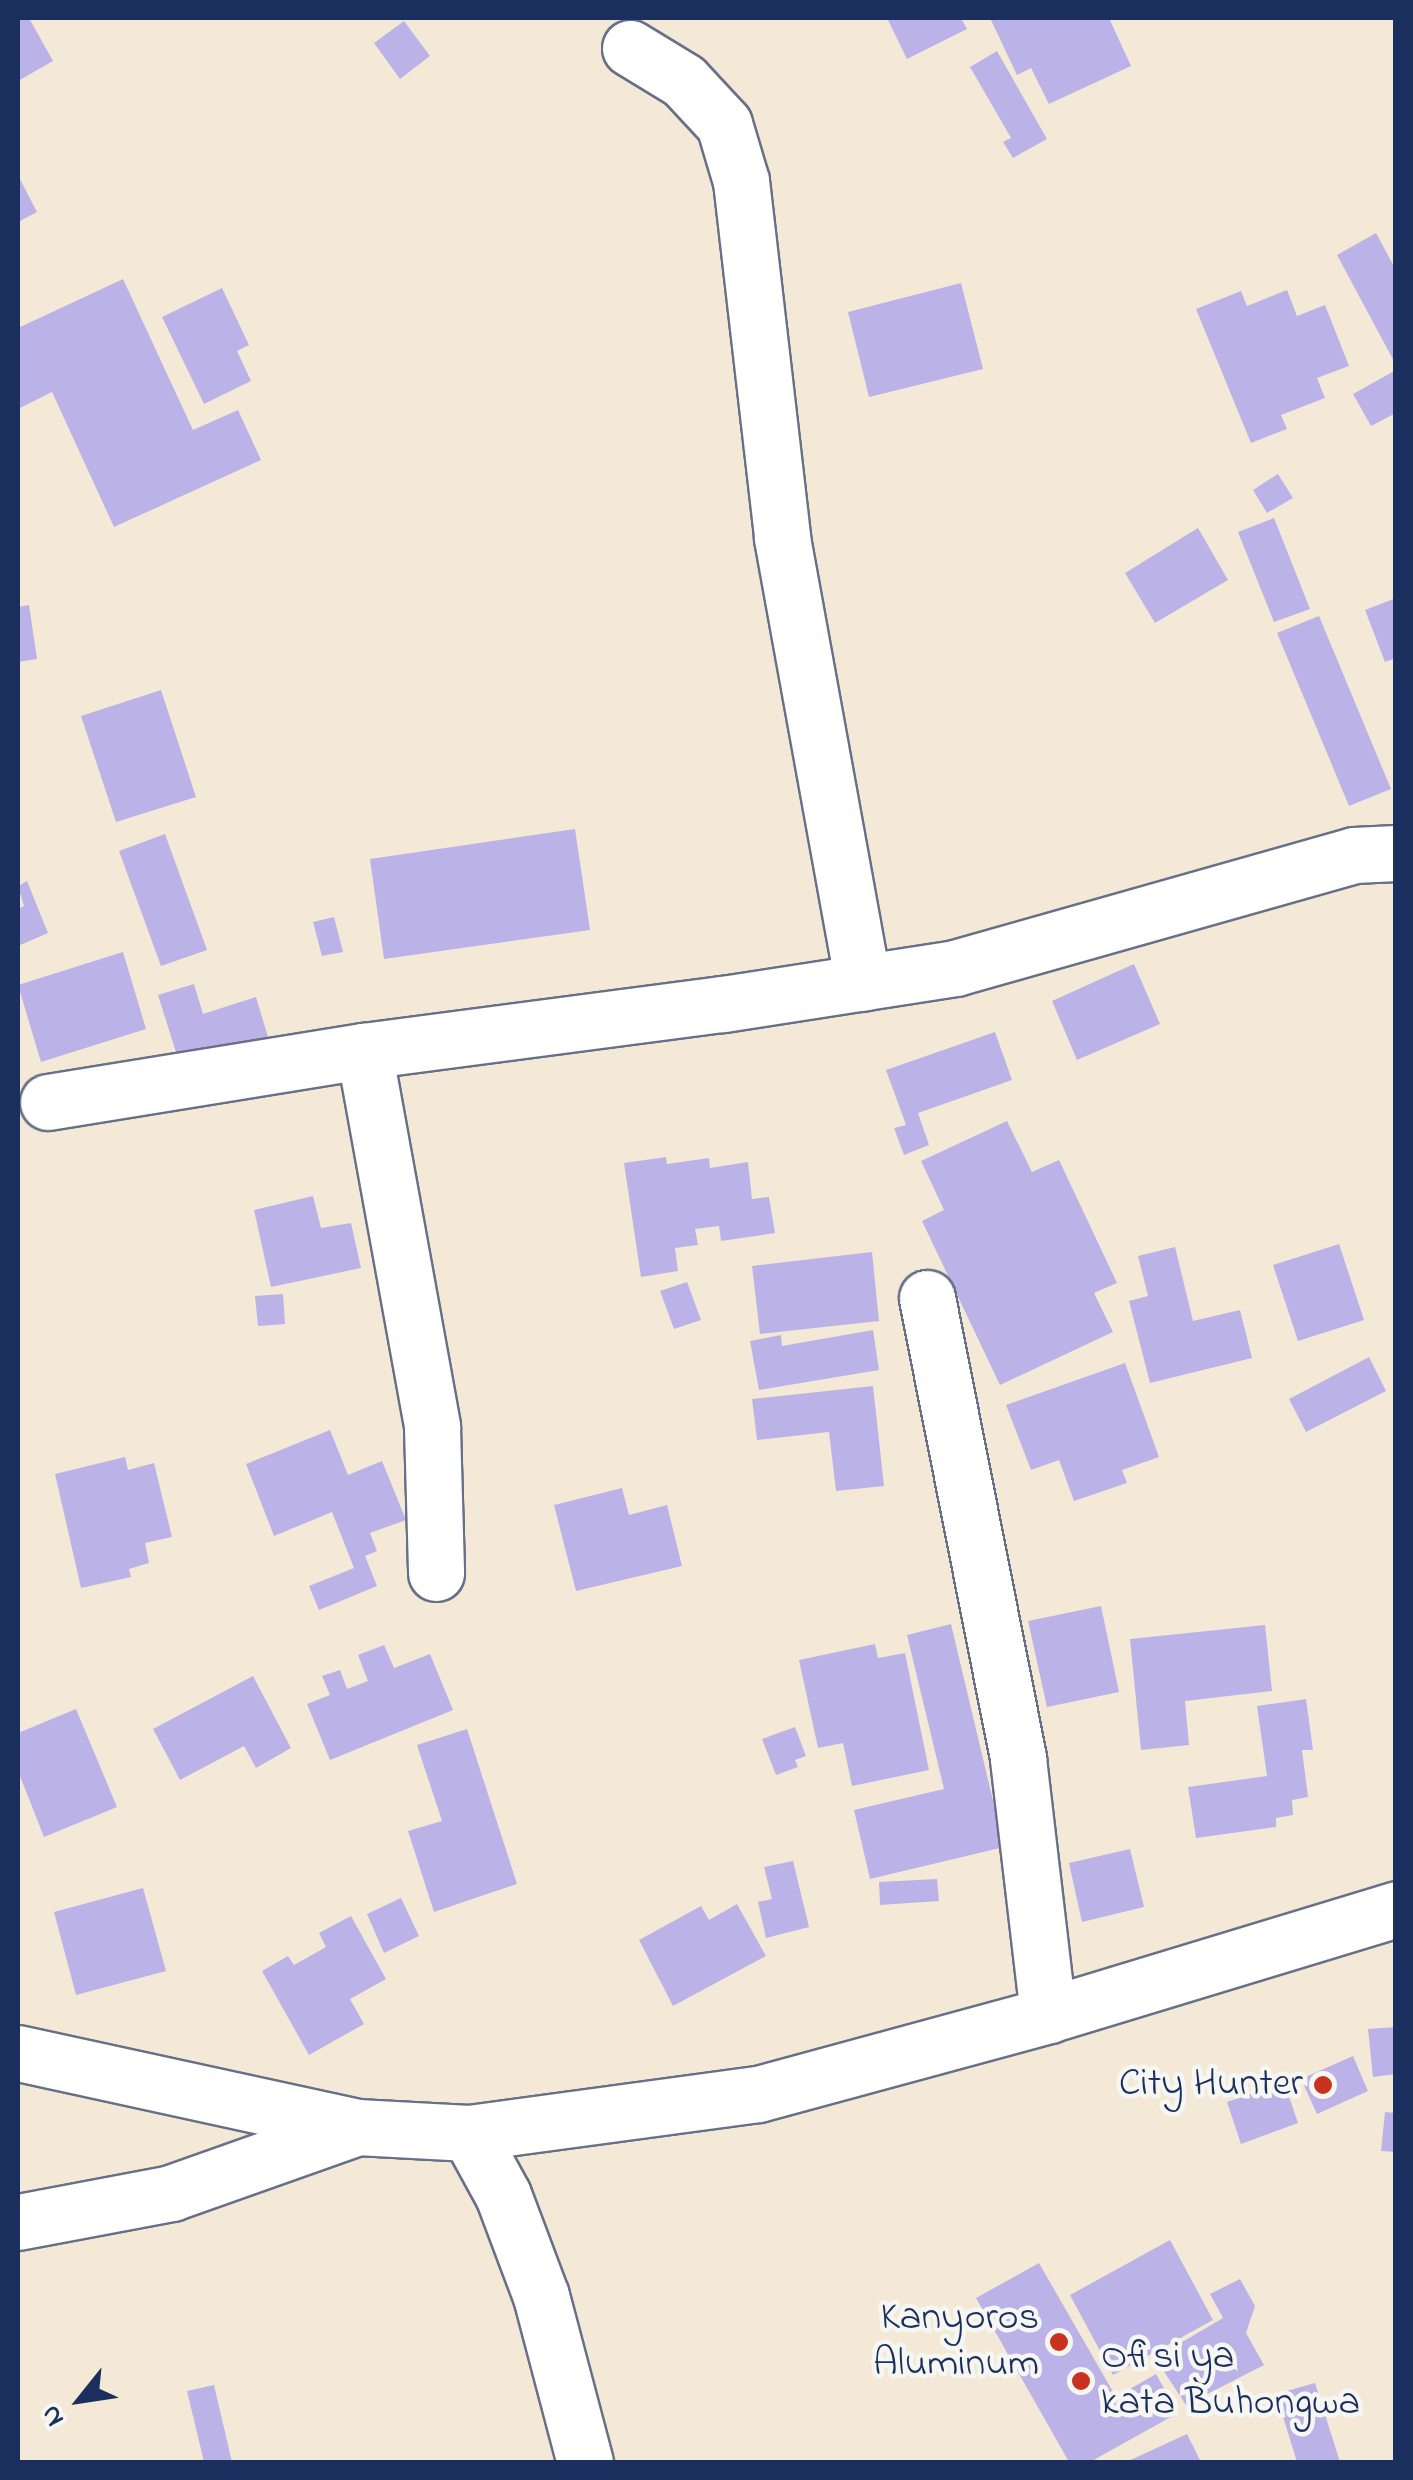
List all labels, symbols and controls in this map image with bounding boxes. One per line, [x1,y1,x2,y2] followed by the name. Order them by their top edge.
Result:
[1119,2061,1303,2109] place label: City Hunter
[1312,2074,1334,2096] marker: City Hunter
[873,2295,1039,2389] place label: Kanyoros Aluminum
[1048,2331,1070,2353] marker: Kanyoros Aluminum
[1101,2334,1360,2428] place label: Ofisi ya kata Buhongwa
[30,2350,130,2450] north arrow
[1070,2370,1092,2392] marker: Ofisi ya kata Buhongwa
[31,2397,76,2434] text: N

